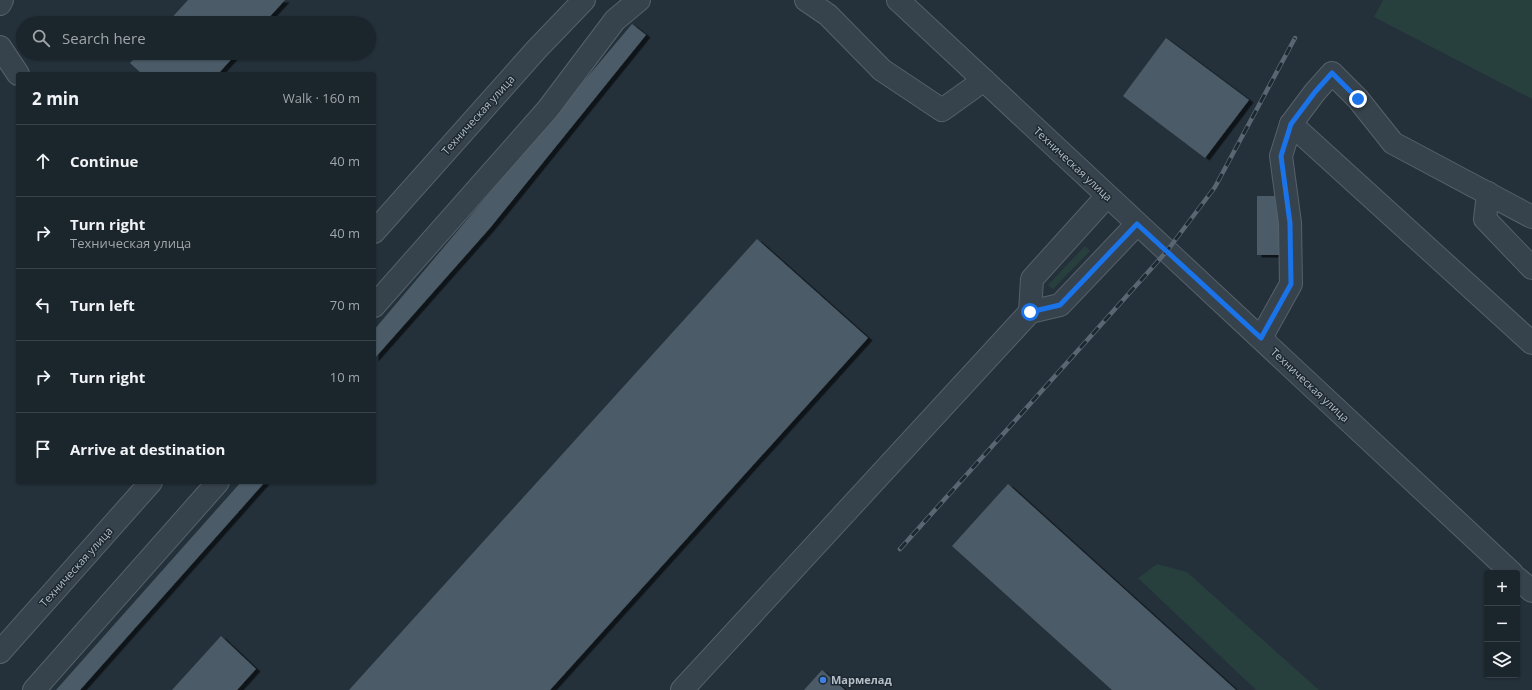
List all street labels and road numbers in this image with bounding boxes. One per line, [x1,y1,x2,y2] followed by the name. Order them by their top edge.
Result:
[438,72,518,158] street label: Техническая улица
[1031,123,1116,204] street label: Техническая улица
[1268,344,1353,425] street label: Техническая улица
[36,524,116,610] street label: Техническая улица

